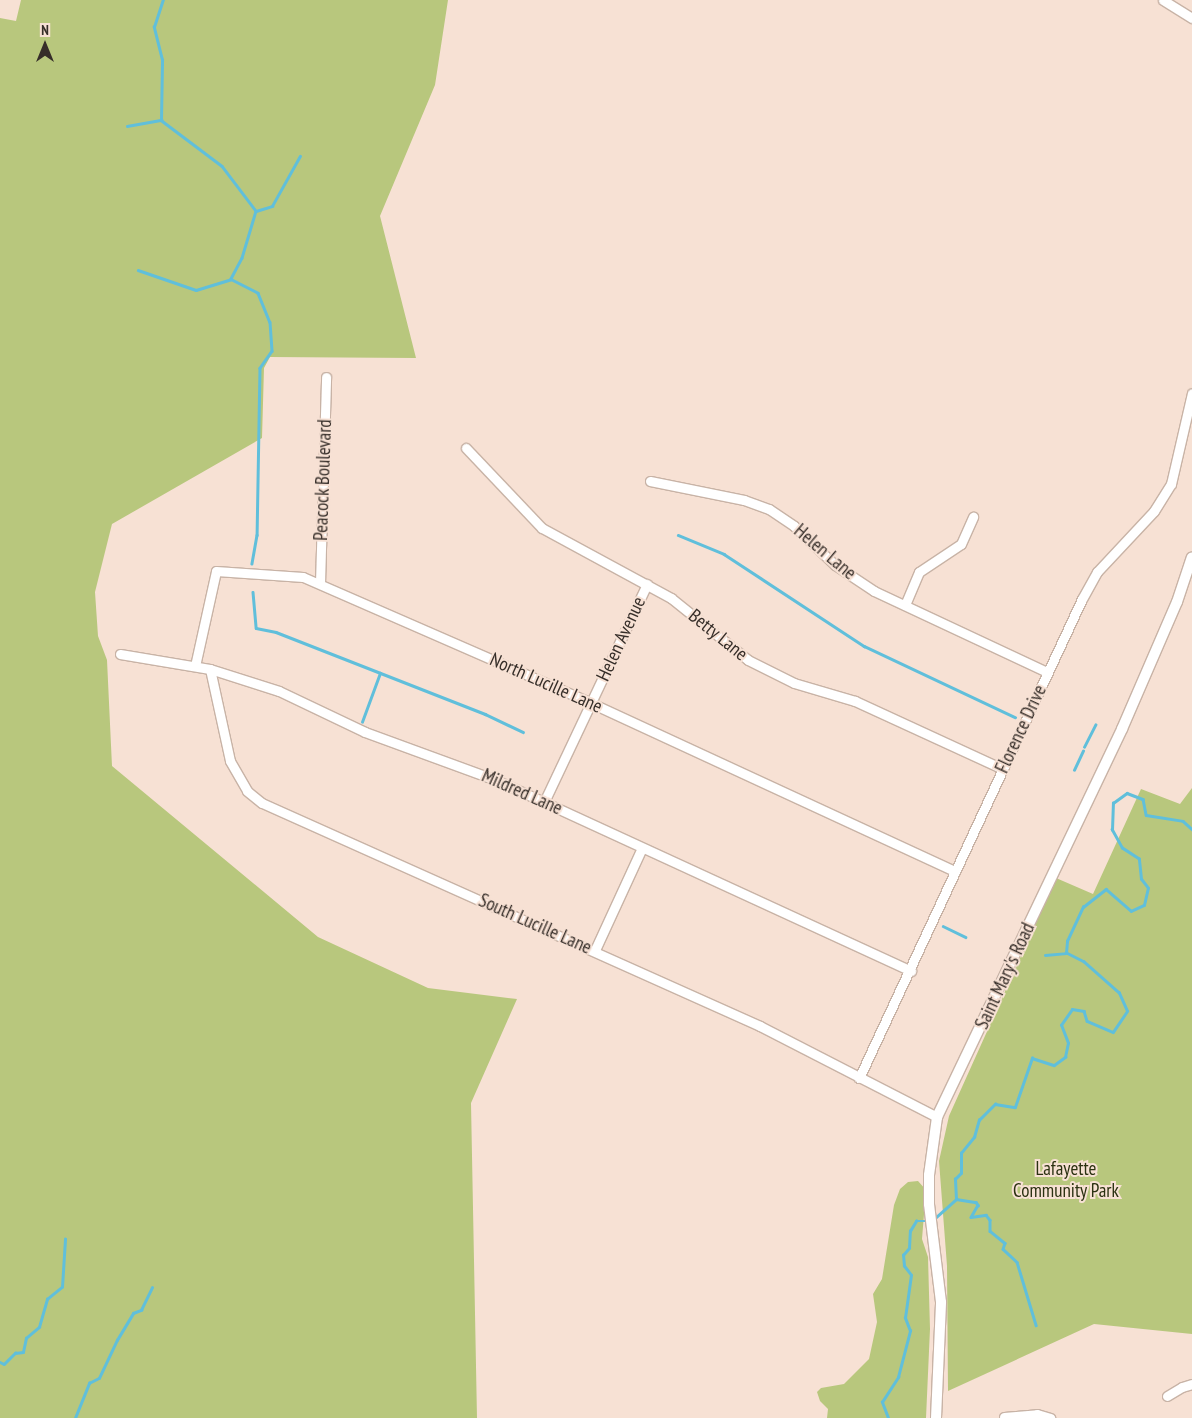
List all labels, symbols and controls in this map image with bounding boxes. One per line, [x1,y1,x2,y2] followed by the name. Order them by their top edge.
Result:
[20,20,70,70] north arrow
[41,21,49,39] text: N
[309,419,337,541] street label: Peacock Boulevard
[789,519,861,585] street label: Helen Lane
[591,593,651,685] street label: Helen Avenue
[684,604,752,666] street label: Betty Lane
[486,648,606,718] street label: North Lucille Lane
[991,681,1051,777] street label: Florence Drive
[478,764,566,820] street label: Mildred Lane
[475,889,595,959] street label: South Lucille Lane
[970,919,1040,1033] street label: Saint Mary's Road
[1013,1158,1119,1202] park label: Lafayette Community Park

